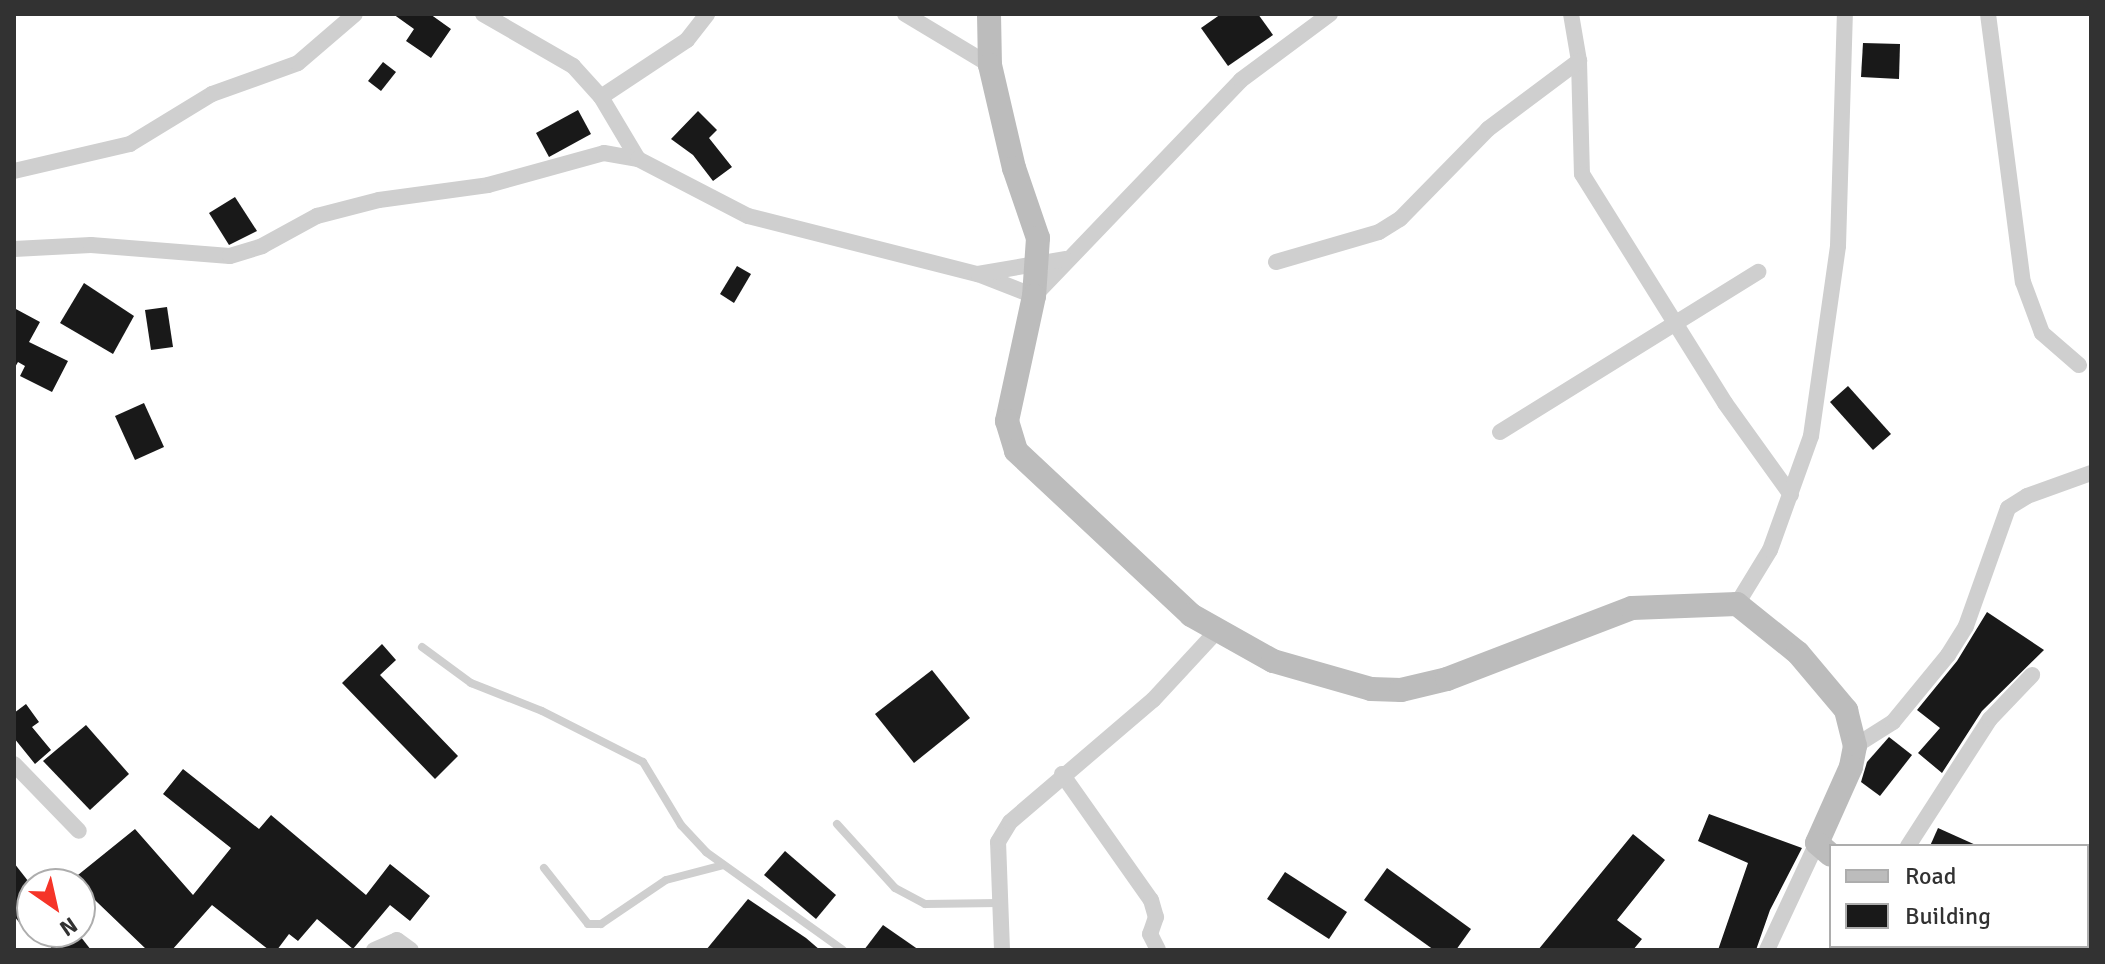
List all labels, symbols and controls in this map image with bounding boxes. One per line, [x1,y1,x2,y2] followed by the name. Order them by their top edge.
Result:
[1829,844,2089,948] legend
[1905,861,1956,891] text: Road
[16,868,96,948] north arrow
[1905,901,1991,931] text: Building
[55,911,82,942] text: N

